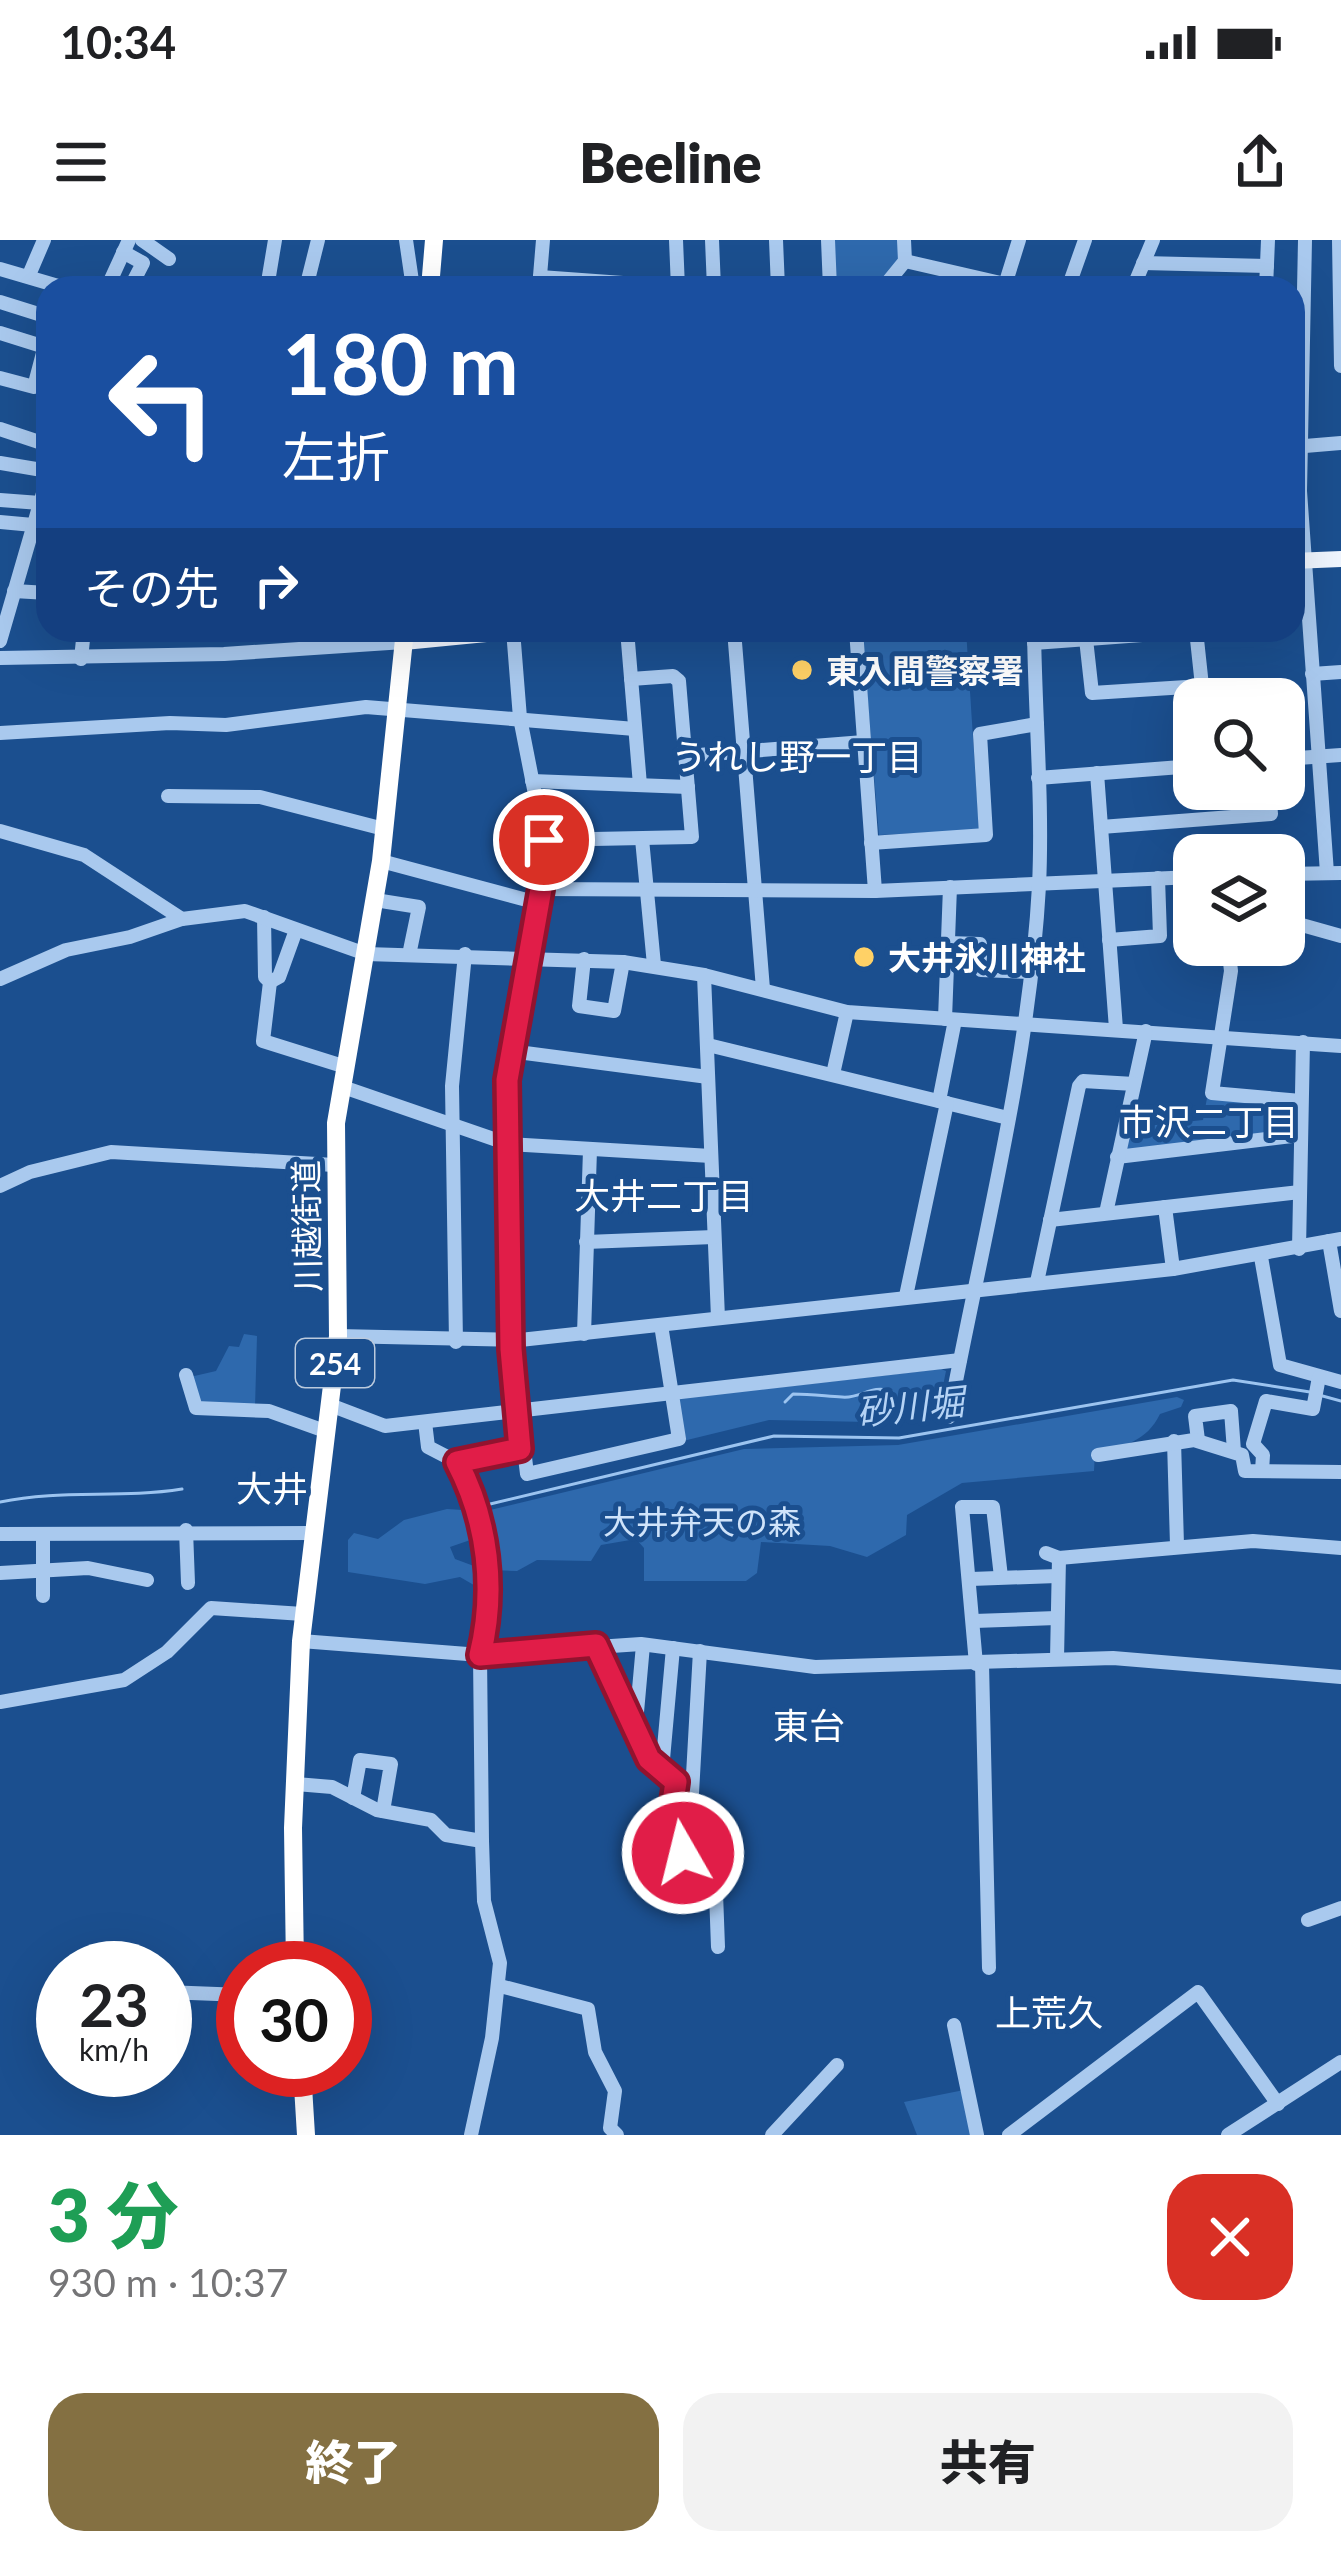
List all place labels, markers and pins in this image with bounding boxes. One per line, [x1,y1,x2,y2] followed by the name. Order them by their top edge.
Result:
[826,650,1024,690] place label: 東入間警察署
[789,657,815,683] marker: 東入間警察署
[493,789,595,891] pin
[888,937,1086,977] place label: 大井氷川神社
[851,944,877,970] marker: 大井氷川神社

